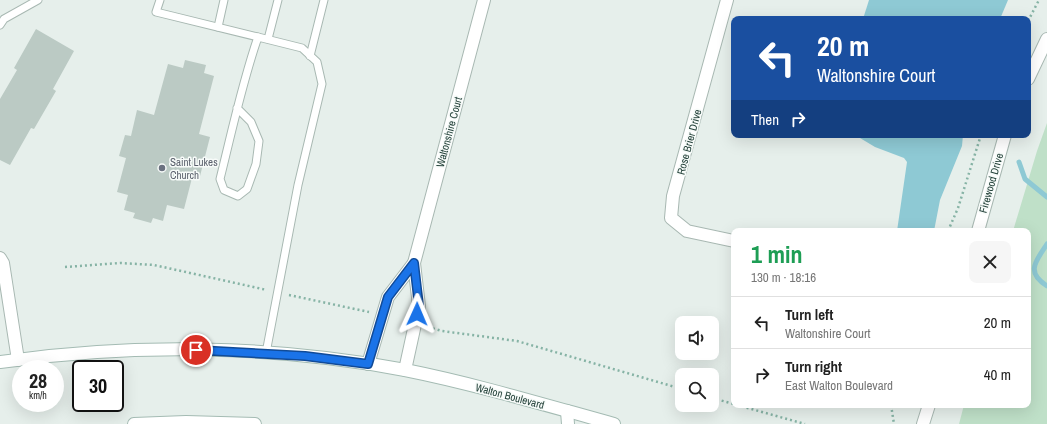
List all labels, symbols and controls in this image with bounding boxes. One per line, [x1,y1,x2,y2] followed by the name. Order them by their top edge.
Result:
[817,27,869,65] text: 20 m
[751,32,803,84] icon: left
[817,63,935,88] text: Waltonshire Court
[433,95,465,169] street label: Waltonshire Court
[674,108,704,176] street label: Rose Brier Drive
[787,108,809,130] icon: right
[751,109,779,130] text: Then
[976,151,1006,215] street label: Firewood Drive
[170,155,218,182] place label: Saint Lukes Church
[157,163,167,173] marker: Saint Lukes Church
[751,238,802,270] text: 1 min
[969,241,1011,283] button: close
[751,269,816,286] text: 130 m · 18:16
[396,293,438,335] position arrow
[785,304,833,325] text: Turn left
[751,312,773,334] icon: left
[984,312,1011,333] text: 20 m
[675,316,719,412] map controls
[675,316,719,360] button: sound
[785,325,871,342] text: Waltonshire Court
[179,333,213,367] pin
[185,339,207,361] icon: arrive
[785,356,842,377] text: Turn right
[72,360,124,412] speed limit sign: 30
[751,364,773,386] icon: right
[984,364,1011,385] text: 40 m
[29,367,47,394] text: 28
[675,368,719,412] button: search
[785,377,893,394] text: East Walton Boulevard
[474,380,546,412] street label: Walton Boulevard
[29,389,47,402] text: km/h

